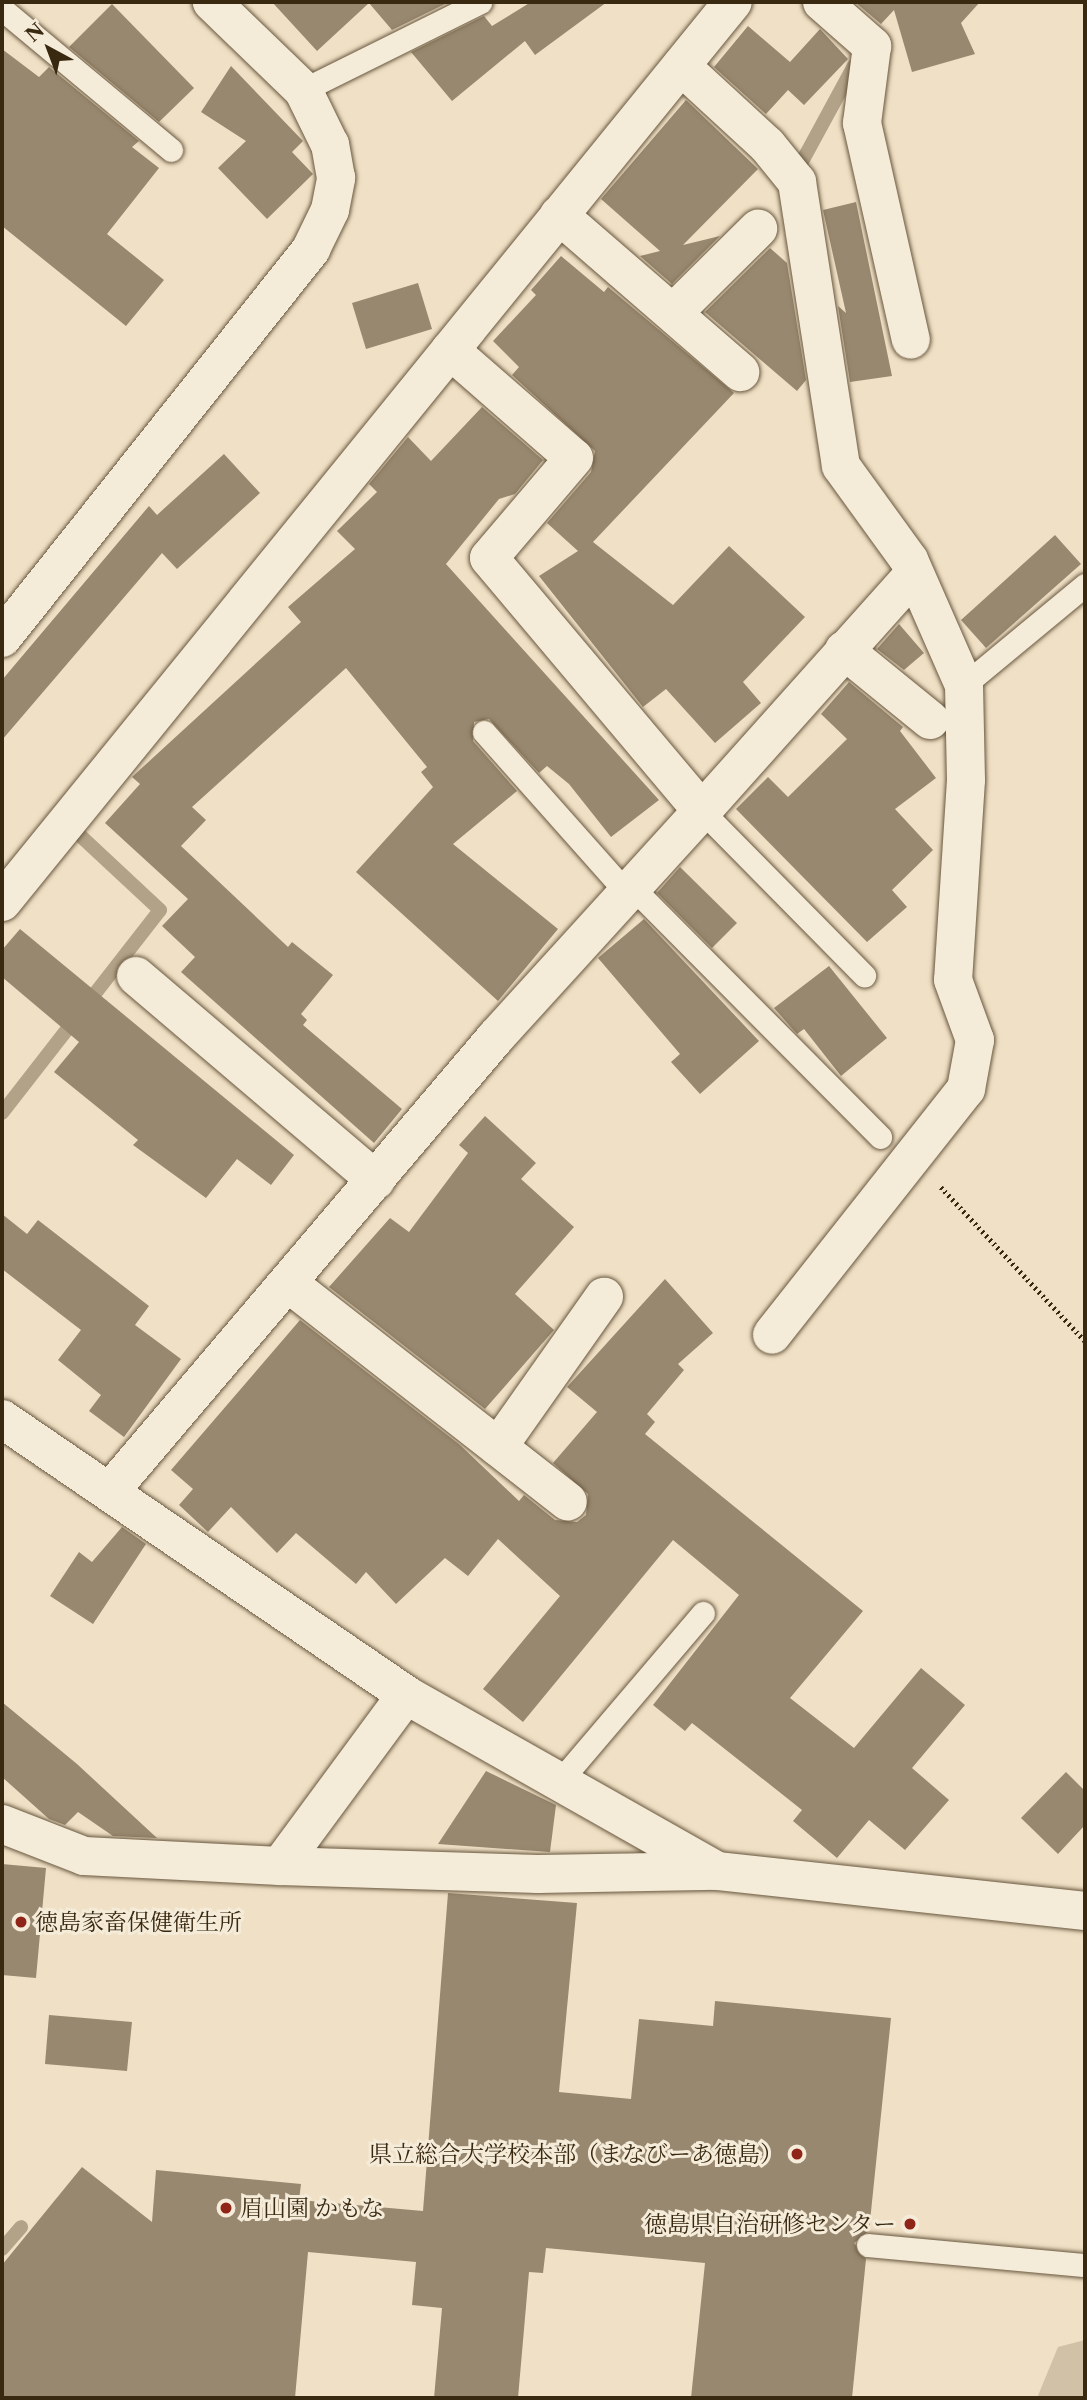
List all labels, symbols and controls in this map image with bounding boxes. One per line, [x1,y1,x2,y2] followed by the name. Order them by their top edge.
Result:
[14,14,84,84] north arrow
[21,19,49,47] text: N
[35,1908,242,1936] place label: 徳島家畜保健衛生所
[13,1914,29,1930] marker: 徳島家畜保健衛生所
[369,2140,783,2168] place label: 県立総合大学校本部（まなびーあ徳島）
[789,2146,805,2162] marker: 県立総合大学校本部（まなびーあ徳島）
[240,2194,384,2222] place label: 眉山園 かもな
[218,2200,234,2216] marker: 眉山園 かもな
[643,2210,896,2238] place label: 徳島県自治研修センター
[902,2216,918,2232] marker: 徳島県自治研修センター

